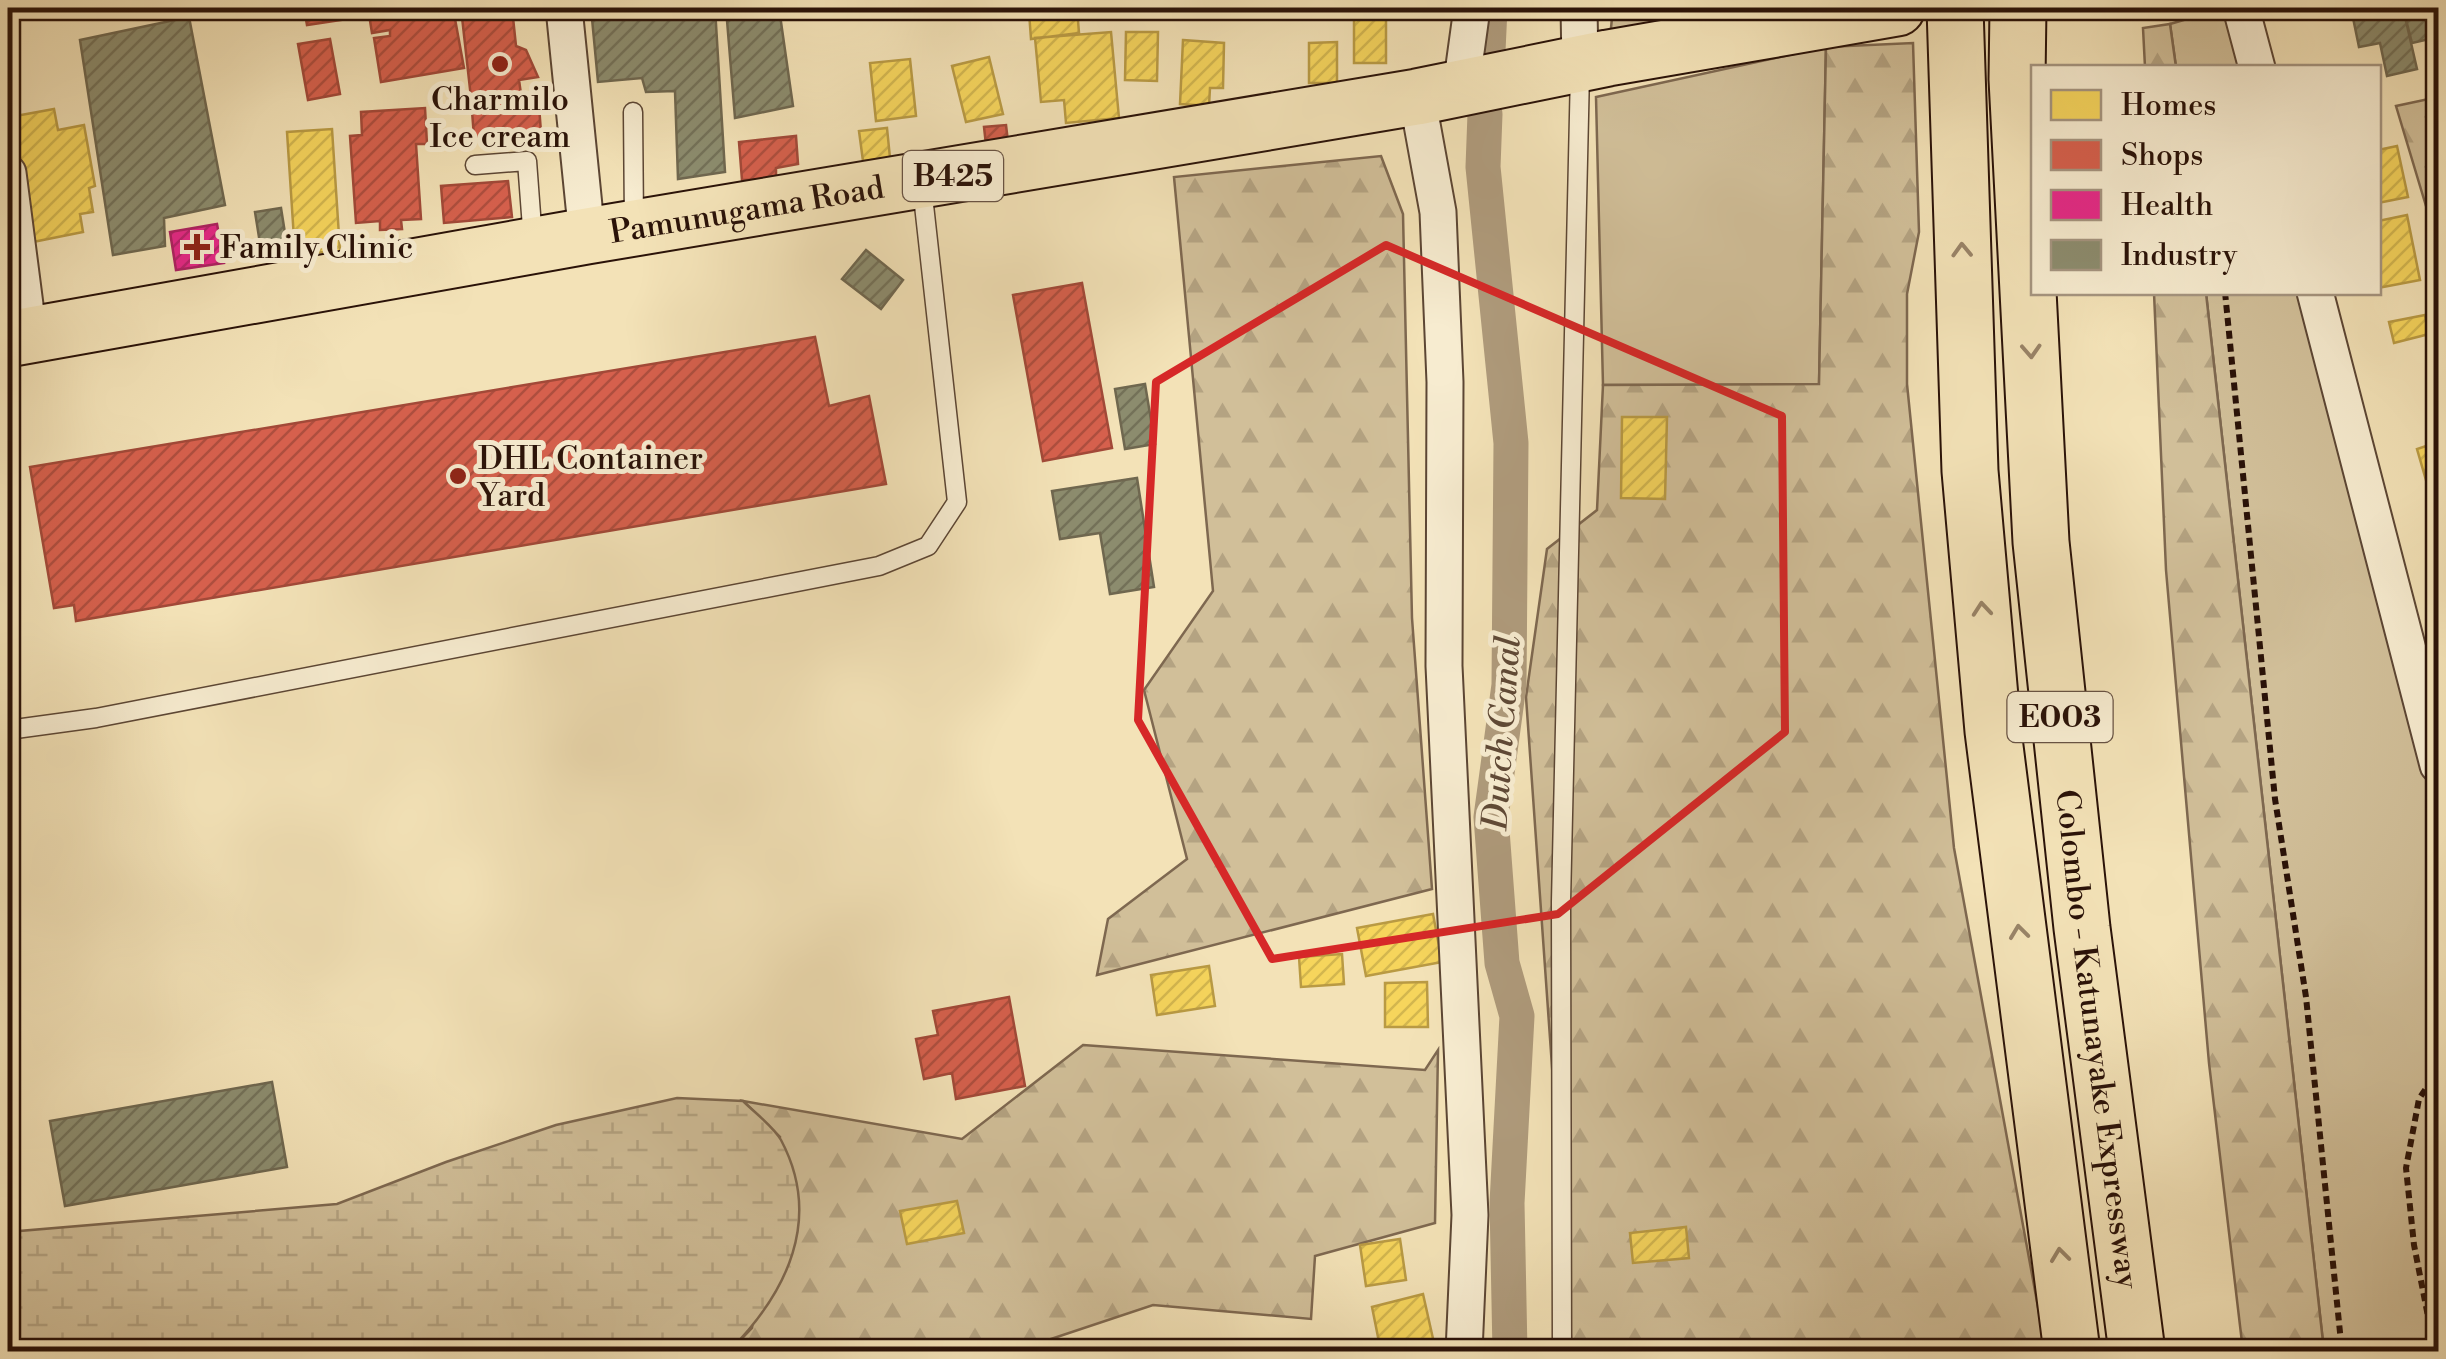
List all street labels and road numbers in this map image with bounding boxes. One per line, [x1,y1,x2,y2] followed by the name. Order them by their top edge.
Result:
[903,151,1003,201] road number: B425
[606,168,887,253] street label: Pamunugama Road
[2008,692,2112,742] road number: E003
[2046,788,2148,1292] street label: Colombo - Katunayake Expressway

